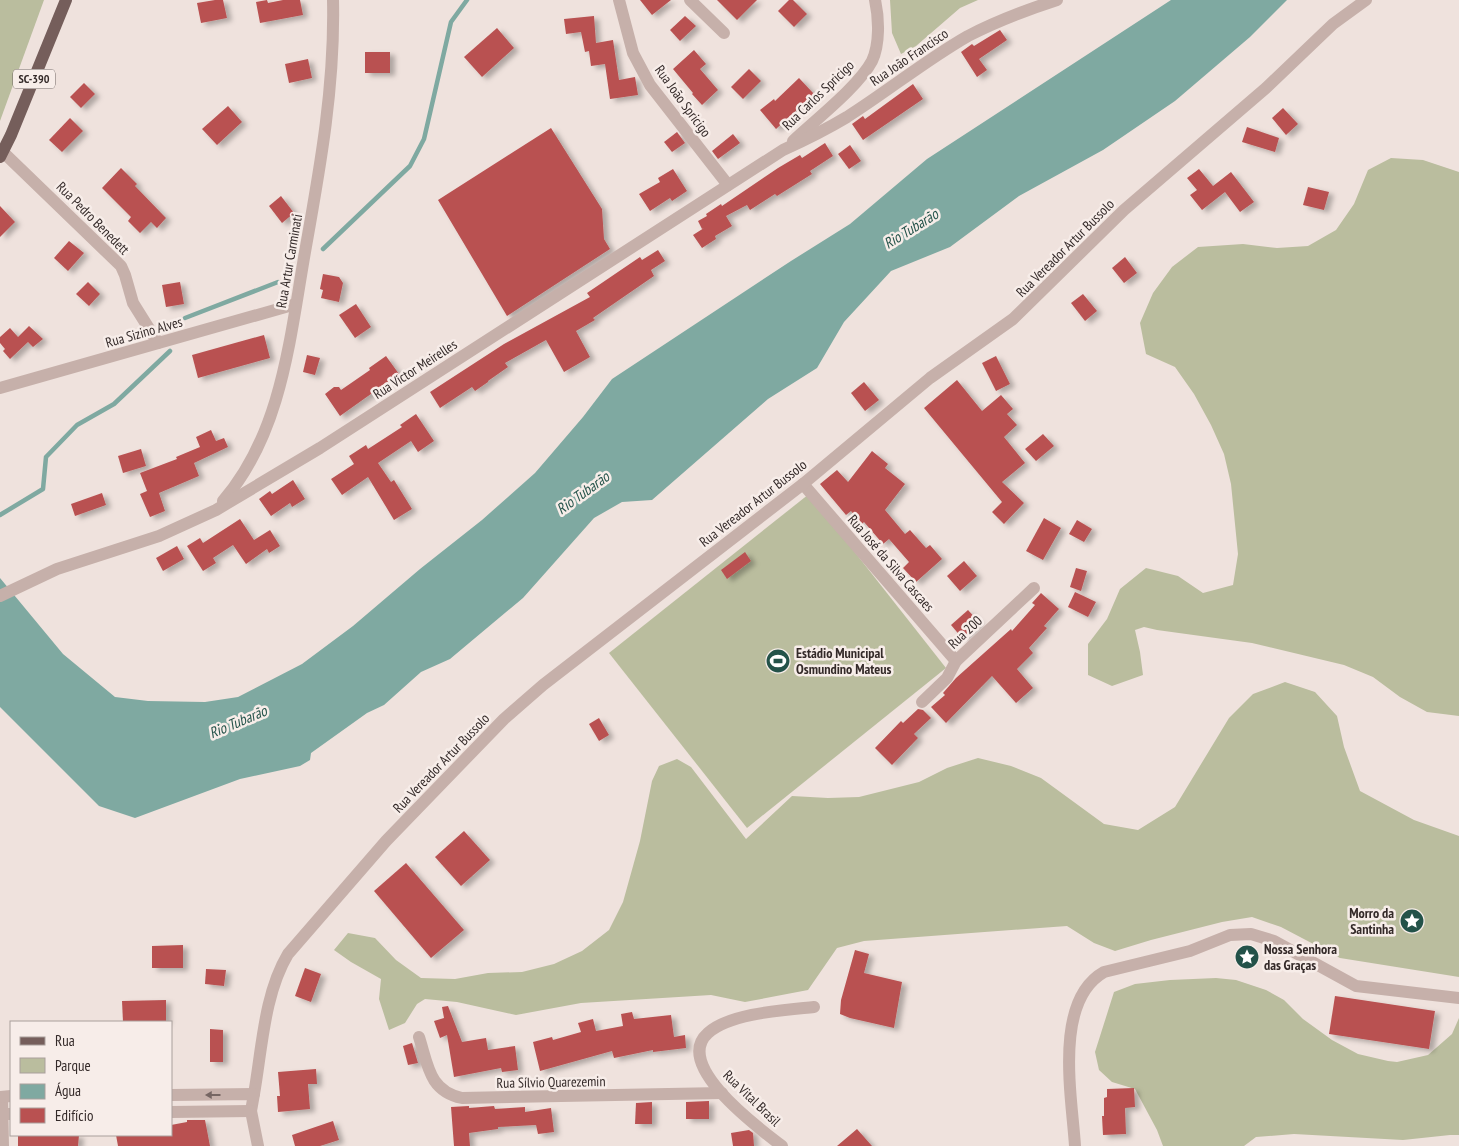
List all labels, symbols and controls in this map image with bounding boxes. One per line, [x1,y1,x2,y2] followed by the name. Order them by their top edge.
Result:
[867,24,951,90] street label: Rua João Francisco
[778,56,858,134] street label: Rua Carlos Spricigo
[651,62,715,140] street label: Rua João Spricigo
[13,70,55,88] road number: SC-390
[53,178,133,258] street label: Rua Pedro Benedett
[1012,195,1118,301] street label: Rua Vereador Artur Bussolo
[880,204,943,253] water label: Rio Tubarão
[272,213,306,309] street label: Rua Artur Carminati
[104,312,185,352] street label: Rua Sizino Alves
[370,335,461,403] street label: Rua Victor Meirelles
[696,455,810,551] street label: Rua Vereador Artur Bussolo
[553,466,614,518] water label: Rio Tubarão
[844,511,938,615] street label: Rua José da Silva Cascaes
[944,612,986,652] street label: Rua 200
[796,644,892,678] place label: Estádio Municipal Osmundino Mateus
[765,648,791,674] sports icon: Estádio Municipal Osmundino Mateus
[206,700,271,742] water label: Rio Tubarão
[389,709,493,817] street label: Rua Vereador Artur Bussolo
[1349,904,1394,938] place label: Morro da Santinha
[1399,908,1425,934] place icon: Morro da Santinha
[1264,940,1337,974] place label: Nossa Senhora das Graças
[1234,944,1260,970] place icon: Nossa Senhora das Graças
[10,1021,172,1136] legend
[55,1031,75,1050] text: Rua
[55,1056,91,1075] text: Parque
[719,1066,785,1130] street label: Rua Vital Brasil
[496,1072,606,1092] street label: Rua Sílvio Quarezemin
[55,1081,81,1100] text: Água
[204,1091,220,1099] one-way arrow
[55,1106,93,1125] text: Edifício

